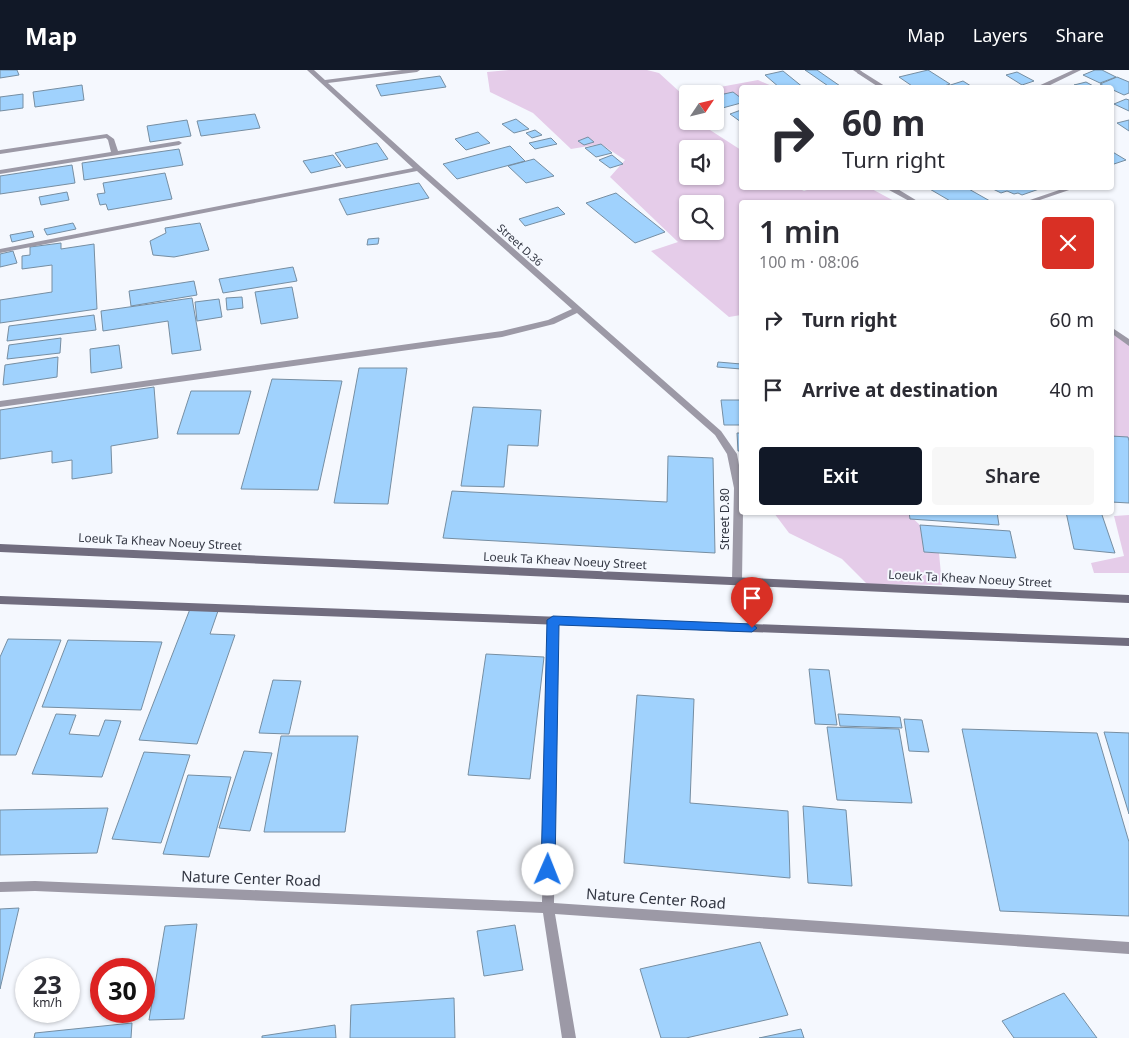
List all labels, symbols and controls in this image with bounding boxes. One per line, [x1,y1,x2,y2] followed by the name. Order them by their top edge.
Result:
[25,19,77,52] text: Map
[907,23,945,47] text: Map
[973,23,1028,47] text: Layers
[1056,23,1104,47] text: Share
[679,85,724,130] north arrow
[679,85,724,240] map controls
[842,99,925,146] text: 60 m
[759,105,824,170] icon: right
[679,140,724,185] button: sound
[842,144,945,174] text: Turn right
[679,195,724,240] button: search
[759,211,840,252] text: 1 min
[1042,217,1094,269] button: close
[494,220,546,269] street label: Street D.36
[759,251,859,273] text: 100 m · 08:06
[759,306,787,334] icon: right
[802,307,897,333] text: Turn right
[1050,307,1094,333] text: 60 m
[759,376,787,404] icon: arrive
[802,377,998,403] text: Arrive at destination
[1050,377,1094,403] text: 40 m
[759,447,922,505] button: Exit
[932,447,1094,505] button: Share
[716,488,733,550] street label: Street D.80
[78,529,243,554] street label: Loeuk Ta Kheav Noeuy Street
[483,548,648,573] street label: Loeuk Ta Kheav Noeuy Street
[888,566,1053,591] street label: Loeuk Ta Kheav Noeuy Street
[731,577,773,628] pin
[738,584,766,612] icon: arrive
[521,843,573,895] position arrow
[181,866,321,890] street label: Nature Center Road
[586,883,727,913] street label: Nature Center Road
[90,958,155,1023] speed limit sign: 30
[33,967,62,1001] text: 23
[33,994,62,1011] text: km/h

